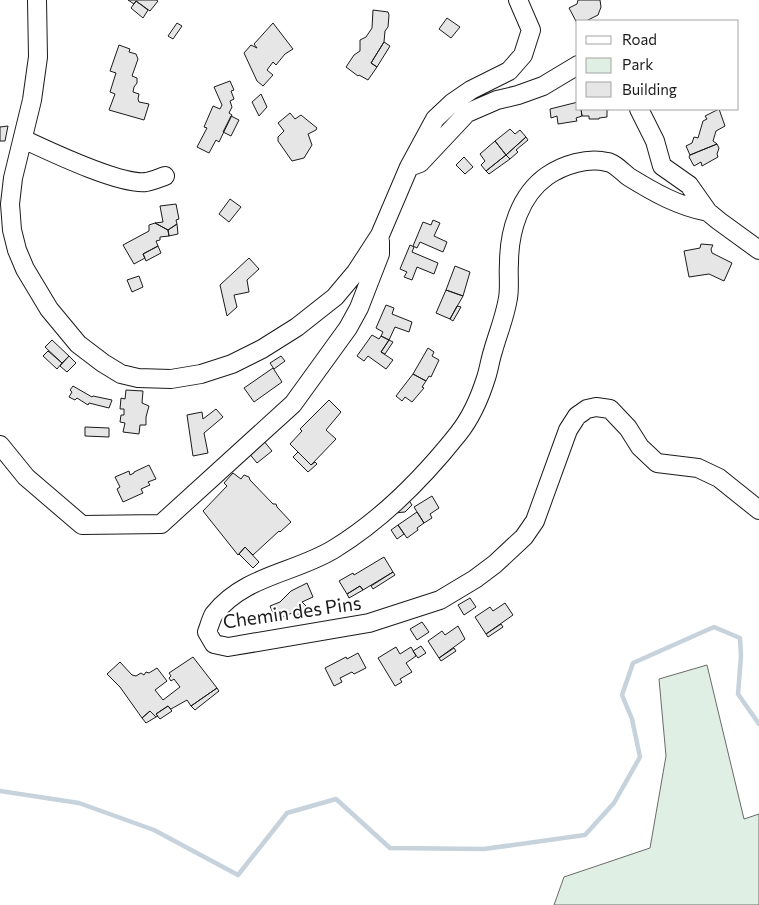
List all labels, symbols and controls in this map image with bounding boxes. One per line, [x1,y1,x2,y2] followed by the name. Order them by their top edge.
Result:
[576,20,739,110] legend
[622,30,657,48] text: Road
[622,55,653,73] text: Park
[622,80,677,98] text: Building
[221,590,363,633] street label: Chemin des Pins

